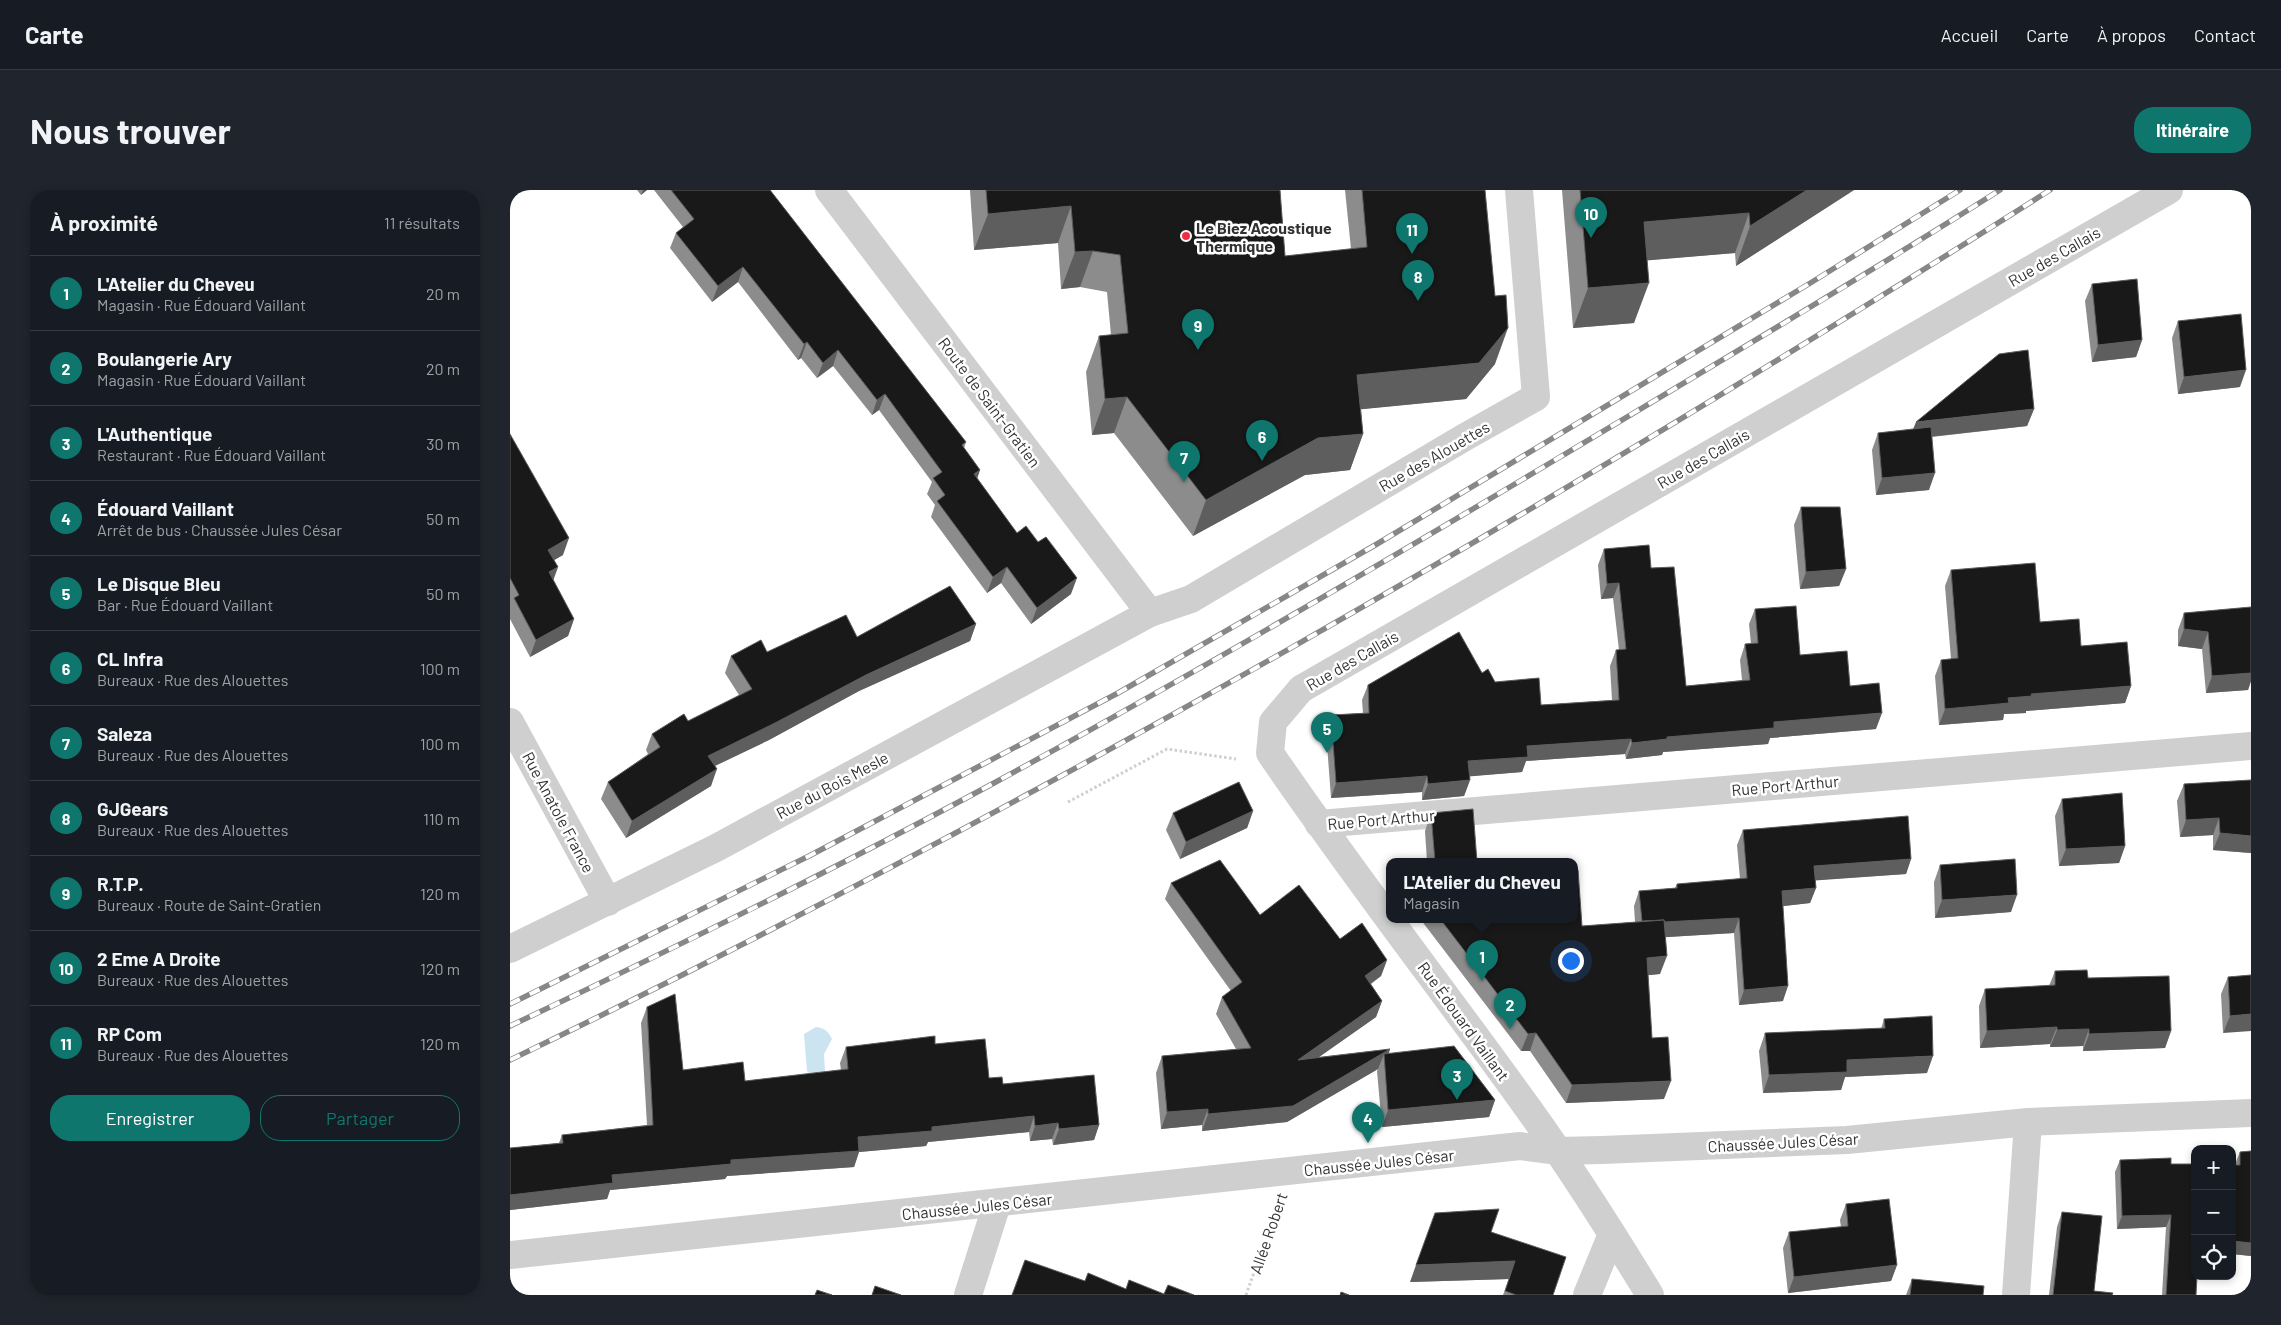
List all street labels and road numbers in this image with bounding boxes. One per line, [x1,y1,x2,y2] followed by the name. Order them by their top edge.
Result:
[2005,222,2103,290] street label: Rue des Callais
[935,333,1045,471] street label: Route de Saint-Gratien
[1375,417,1493,495] street label: Rue des Alouettes
[1654,424,1752,492] street label: Rue des Callais
[1303,626,1401,694] street label: Rue des Callais
[773,747,891,823] street label: Rue du Bois Mesle
[519,748,599,876] street label: Rue Anatole France
[1731,771,1840,799] street label: Rue Port Arthur
[1327,805,1436,833] street label: Rue Port Arthur
[1414,958,1514,1084] street label: Rue Édouard Vaillant
[1707,1129,1859,1155] street label: Chaussée Jules César
[1303,1145,1455,1179] street label: Chaussée Jules César
[901,1189,1053,1223] street label: Chaussée Jules César
[1245,1190,1291,1276] street label: Allée Robert

